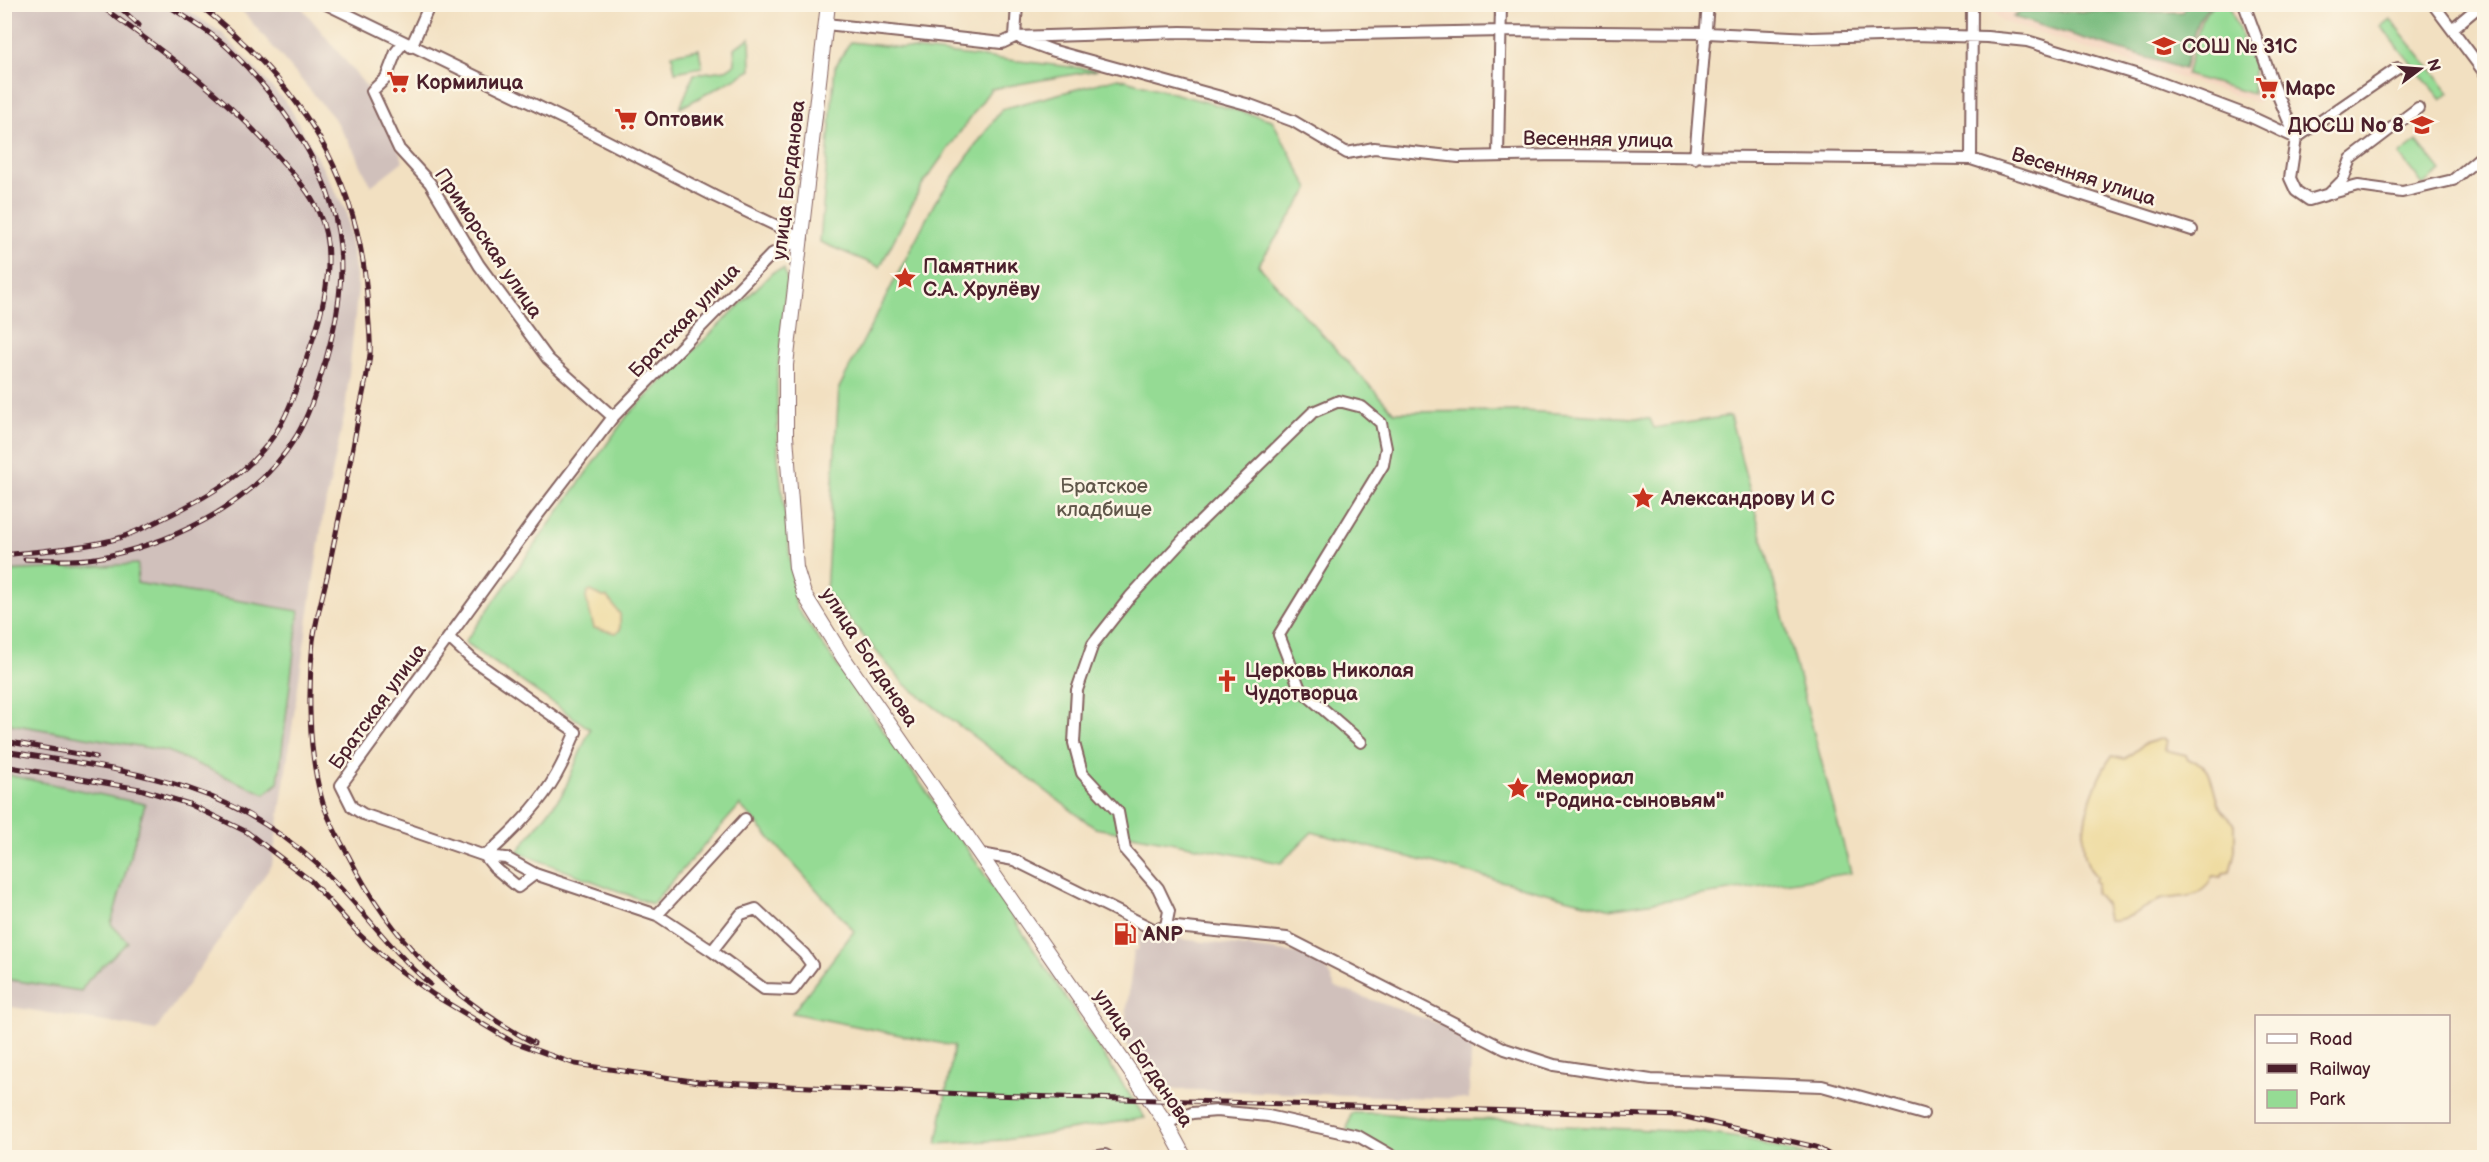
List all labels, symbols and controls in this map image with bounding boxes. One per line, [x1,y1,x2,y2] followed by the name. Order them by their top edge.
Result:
[2151,33,2177,59] school or university icon: СОШ № 31С
[2182,35,2297,59] place label: СОШ № 31С
[2390,39,2450,99] north arrow
[2422,57,2444,74] text: N
[385,69,411,95] supermarket icon: Кормилица
[416,71,523,95] place label: Кормилица
[2254,75,2280,101] supermarket icon: Марс
[2285,77,2335,101] place label: Марс
[767,99,811,261] street label: улица Богданова
[613,106,639,132] supermarket icon: Оптовик
[644,108,724,132] place label: Оптовик
[2409,112,2435,138] school or university icon: ДЮСШ No 8
[2288,114,2404,138] place label: ДЮСШ No 8
[1523,127,1674,153] street label: Весенняя улица
[2008,142,2159,212] street label: Весенняя улица
[429,164,547,323] street label: Приморская улица
[923,255,1040,302] place label: Памятник С.А. Хрулёву
[624,258,745,383] street label: Братская улица
[892,265,918,291] place icon: Памятник С.А. Хрулёву
[1056,475,1152,522] park label: Братское кладбище
[1630,485,1656,511] place icon: Александрову И С
[1660,487,1835,511] place label: Александрову И С
[815,584,923,732] street label: улица Богданова
[324,639,432,774] street label: Братская улица
[1245,659,1414,706] place label: Церковь Николая Чудотворца
[1214,668,1240,694] church icon: Церковь Николая Чудотворца
[1536,766,1725,813] place label: Мемориал "Родина-сыновьям"
[1505,775,1531,801] place icon: Мемориал "Родина-сыновьям"
[1112,921,1138,947] fuel station icon: ANP
[1142,923,1183,947] place label: ANP
[1088,985,1198,1132] street label: улица Богданова
[2255,1015,2450,1123] legend
[2309,1029,2353,1050] text: Road
[2309,1059,2371,1080] text: Railway
[2309,1089,2345,1110] text: Park

